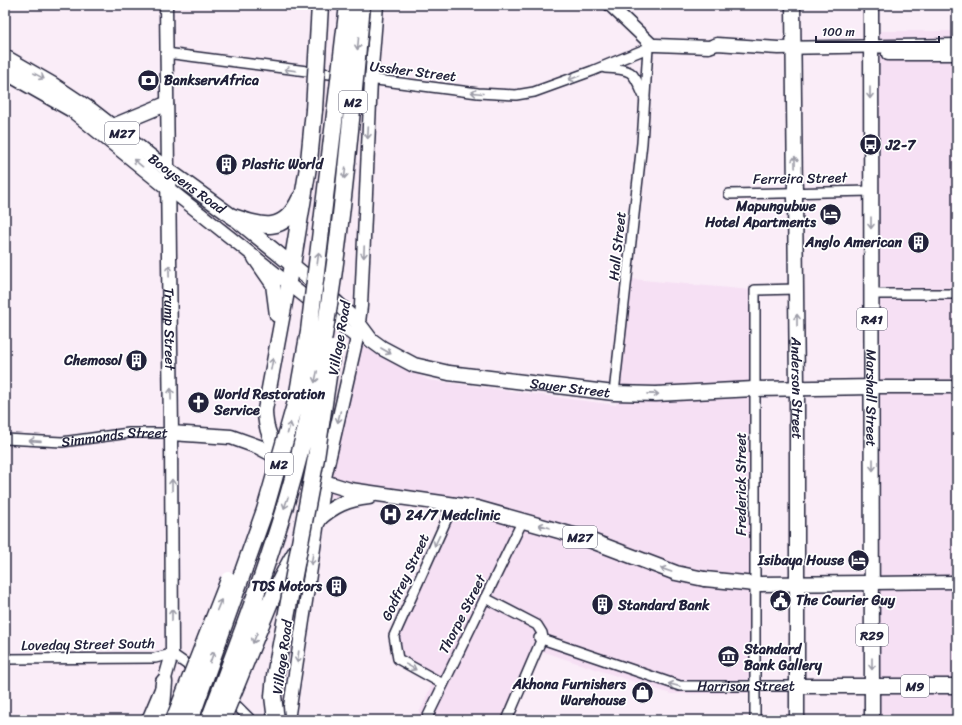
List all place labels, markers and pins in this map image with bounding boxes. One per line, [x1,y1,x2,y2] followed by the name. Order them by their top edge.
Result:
[135,67,161,93] bank icon: BankservAfrica
[164,68,259,93] place label: BankservAfrica
[857,132,883,158] bus stop icon: J2-7
[885,133,916,158] place label: J2-7
[213,151,239,177] building icon: Plastic World
[242,152,325,177] place label: Plastic World
[704,194,817,235] place label: Mapungubwe Hotel Apartments
[818,201,844,227] hotel icon: Mapungubwe Hotel Apartments
[905,229,931,255] building icon: Anglo American
[804,230,902,255] place label: Anglo American
[124,347,150,373] building icon: Chemosol
[63,348,123,373] place label: Chemosol
[213,382,326,423] place label: World Restoration Service
[185,389,211,415] church icon: World Restoration Service
[377,502,403,528] hospital icon: 24/7 Medclinic
[405,503,501,528] place label: 24/7 Medclinic
[846,547,872,573] hotel icon: Isibaya House
[757,548,844,573] place label: Isibaya House
[324,573,350,599] building icon: TDS Motors
[251,574,322,599] place label: TDS Motors
[768,587,794,613] public building icon: The Courier Guy
[796,588,896,613] place label: The Courier Guy
[590,592,616,618] building icon: Standard Bank
[617,593,710,618] place label: Standard Bank
[743,637,823,678] place label: Standard Bank Gallery
[716,644,742,670] museum icon: Standard Bank Gallery
[512,672,627,713] place label: Akhona Furnishers Warehouse
[629,679,655,705] shop icon: Akhona Furnishers Warehouse

